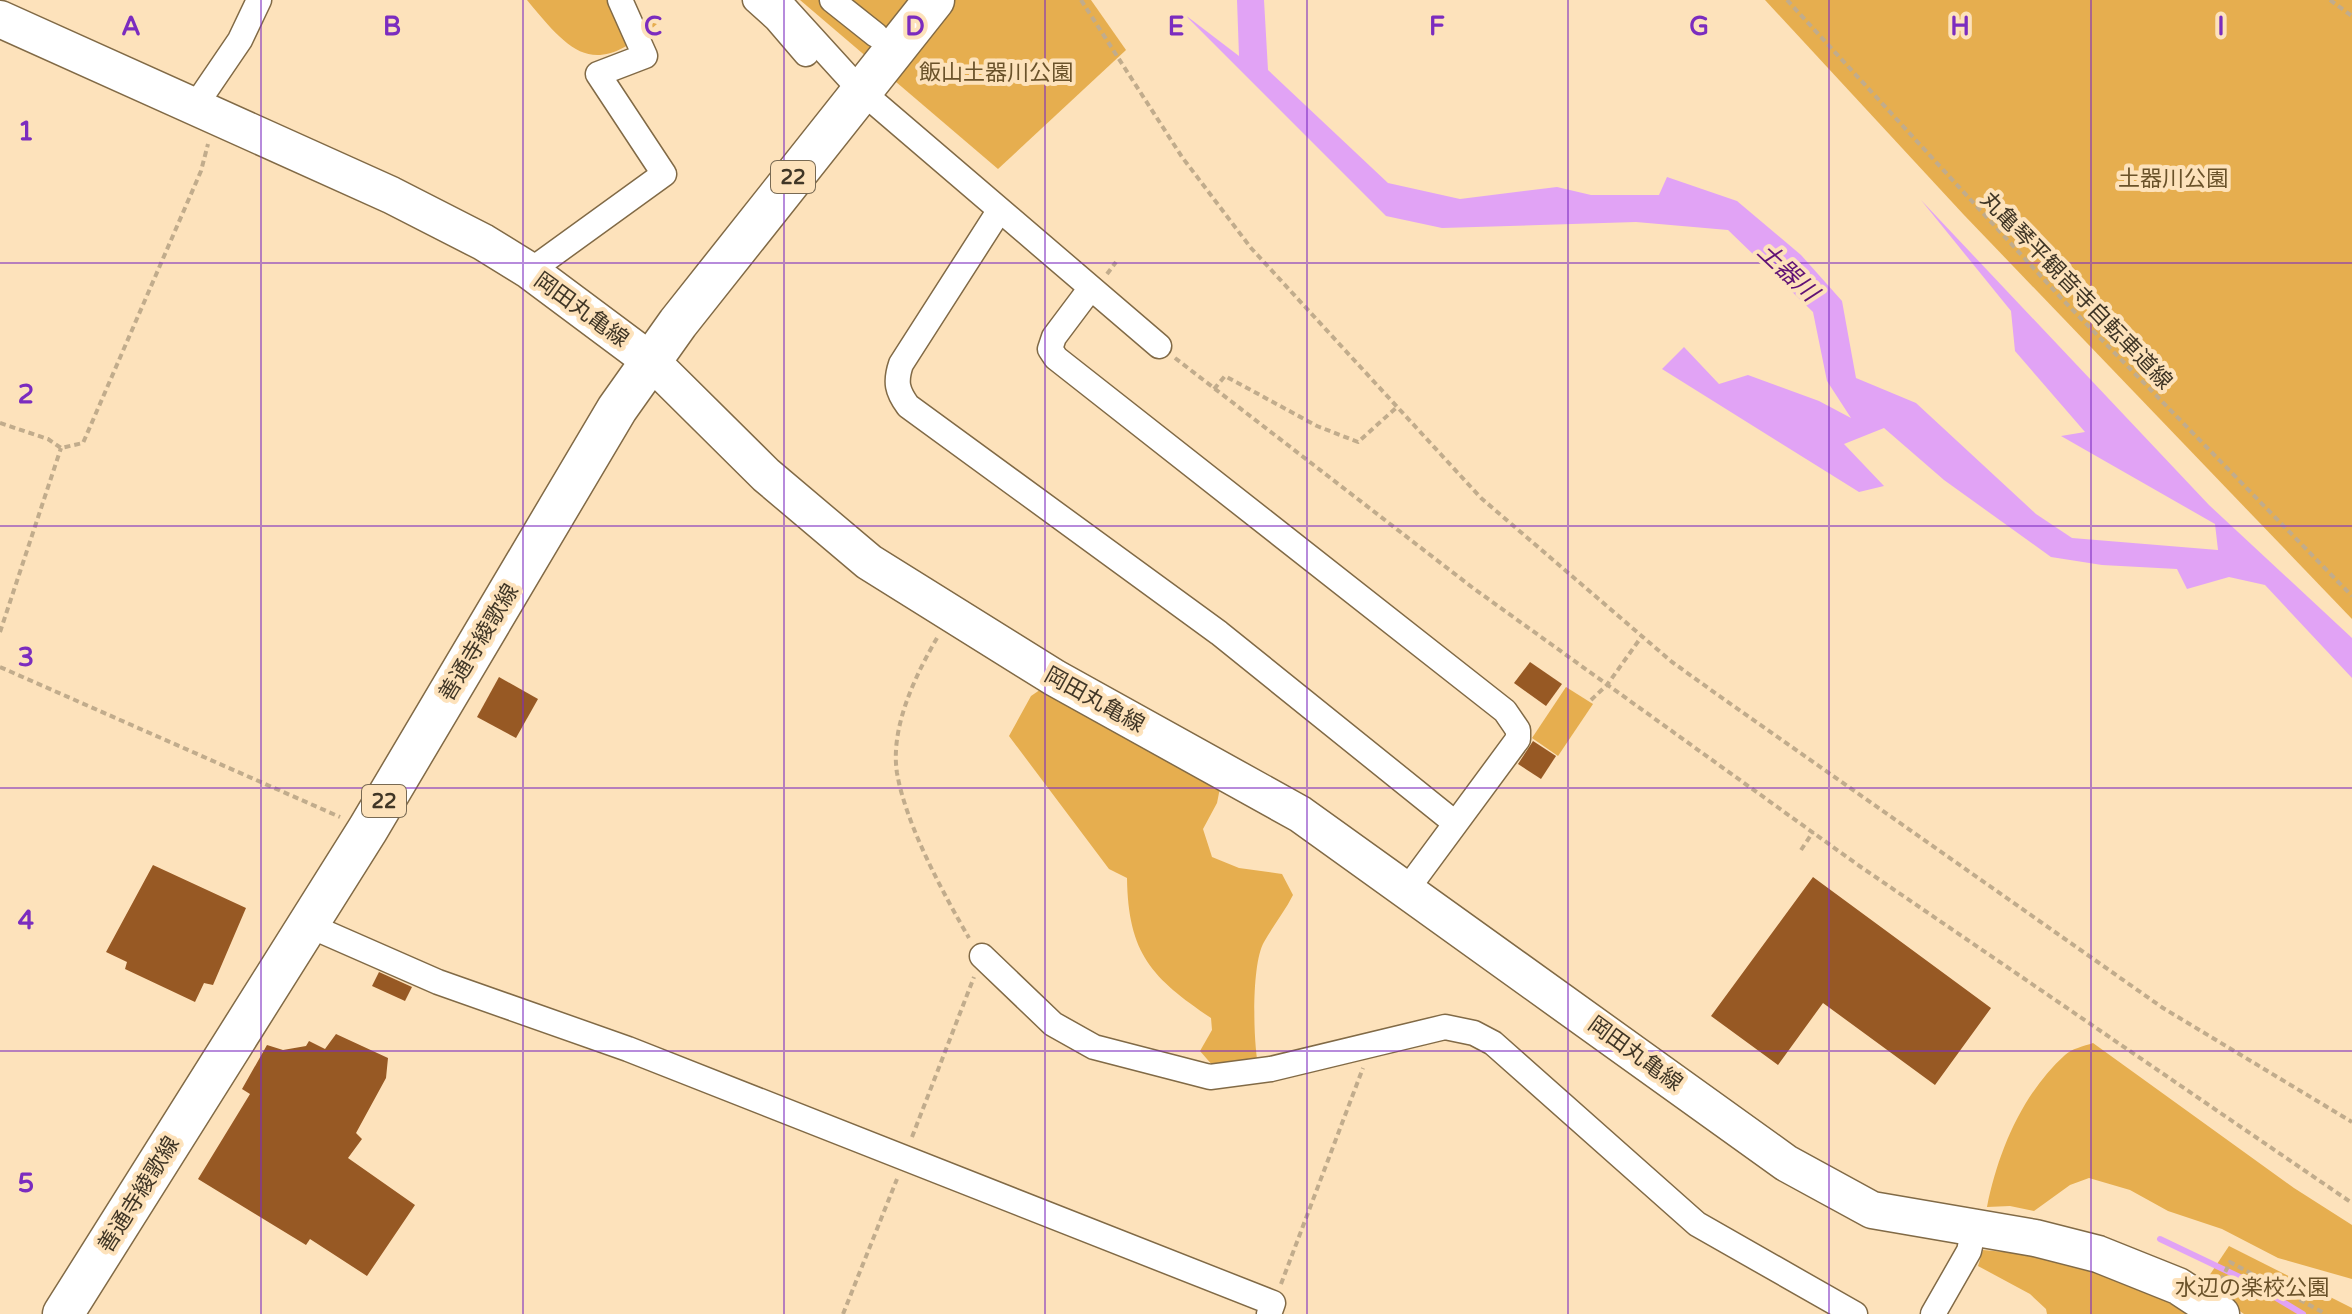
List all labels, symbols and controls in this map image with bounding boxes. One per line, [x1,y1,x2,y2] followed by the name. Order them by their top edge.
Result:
[121,11,141,42] text: A
[383,11,401,42] text: B
[644,11,662,42] text: C
[905,11,925,42] text: D
[1168,11,1184,42] text: E
[1429,11,1445,42] text: F
[1689,11,1709,42] text: G
[1950,11,1970,42] text: H
[2217,11,2225,42] text: I
[919,60,1073,86] park label: 飯山土器川公園
[18,116,34,147] text: 1
[771,161,815,193] road number: 22
[2118,166,2228,192] park label: 土器川公園
[1975,187,2177,395] street label: 丸亀琴平観音寺自転車道線
[1751,237,1826,310] water label: 土器川
[529,267,634,353] street label: 岡田丸亀線
[18,379,34,410] text: 2
[434,579,524,706] street label: 善通寺綾歌線
[18,642,34,673] text: 3
[1040,662,1149,738] street label: 岡田丸亀線
[362,785,406,817] road number: 22
[18,905,34,936] text: 4
[1583,1011,1688,1097] street label: 岡田丸亀線
[93,1132,185,1257] street label: 善通寺綾歌線
[18,1168,34,1199] text: 5
[2175,1275,2329,1301] park label: 水辺の楽校公園

